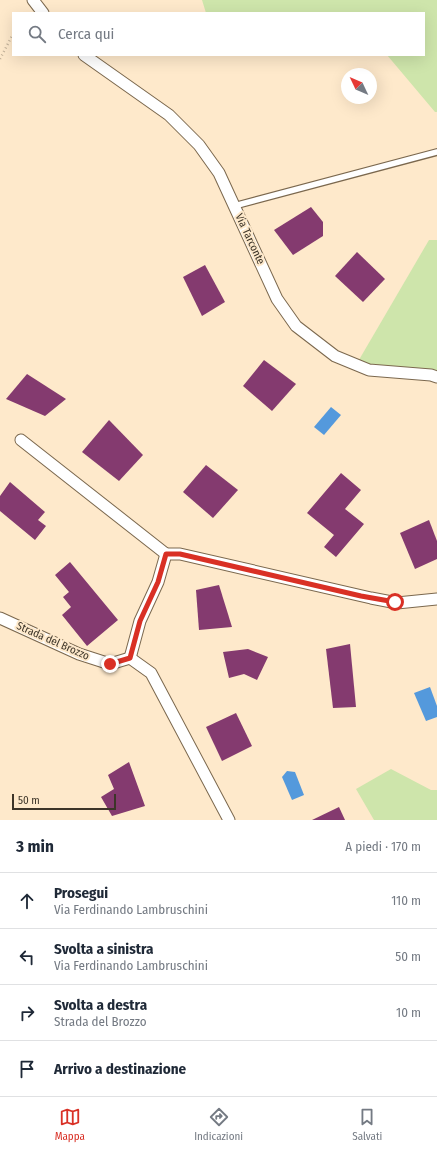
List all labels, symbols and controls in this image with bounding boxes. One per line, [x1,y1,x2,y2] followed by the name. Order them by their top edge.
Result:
[12,12,425,56] search box
[26,23,48,45] icon: search
[58,25,114,43] text: Cerca qui
[341,68,377,104] north arrow
[233,211,267,267] street label: Via Tarconte
[386,593,404,611] route start
[15,619,92,663] street label: Strada del Brozzo
[101,655,119,673] route end
[12,792,116,811] scale bar
[18,794,40,807] text: 50 m
[16,836,54,857] text: 3 min
[345,839,421,854] text: A piedi · 170 m
[54,884,108,902] text: Prosegui
[16,890,38,912] icon: ahead
[391,893,421,908] text: 110 m
[54,902,208,917] text: Via Ferdinando Lambruschini
[54,940,154,958] text: Svolta a sinistra
[16,946,38,968] icon: left
[395,949,421,964] text: 50 m
[54,958,208,973] text: Via Ferdinando Lambruschini
[54,996,147,1014] text: Svolta a destra
[16,1002,38,1024] icon: right
[396,1005,421,1020] text: 10 m
[54,1014,147,1029] text: Strada del Brozzo
[16,1058,38,1080] icon: arrive
[54,1060,186,1078] text: Arrivo a destinazione
[55,1106,85,1143] tab: Mappa
[194,1106,243,1143] tab: Indicazioni
[352,1106,382,1143] tab: Salvati

